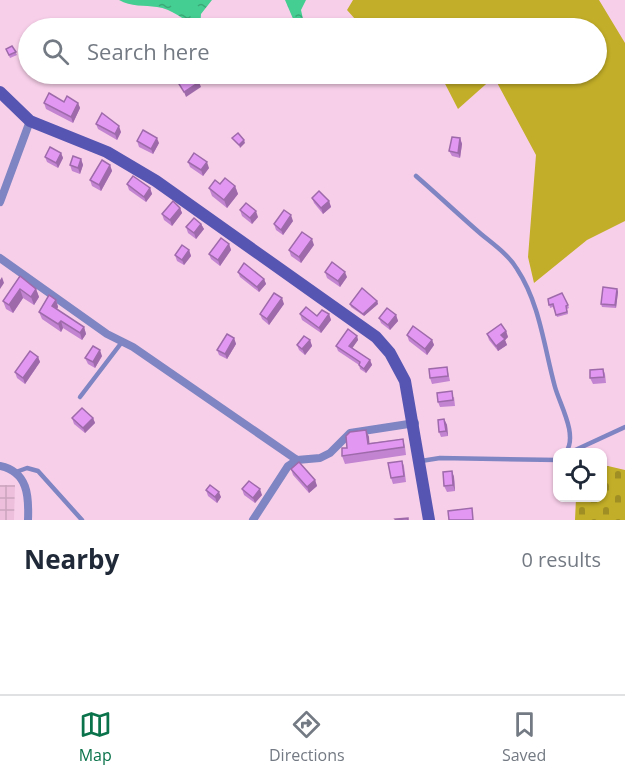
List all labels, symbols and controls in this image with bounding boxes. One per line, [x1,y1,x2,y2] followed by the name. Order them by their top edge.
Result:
[18,18,607,84] search box
[39,35,72,68] icon: search
[87,36,210,66] text: Search here
[553,448,607,502] map controls
[553,448,607,502] button: locate
[24,541,119,577] text: Nearby
[521,546,601,573] text: 0 results
[79,708,112,766] tab: Map
[269,708,345,766] tab: Directions
[502,708,546,766] tab: Saved

